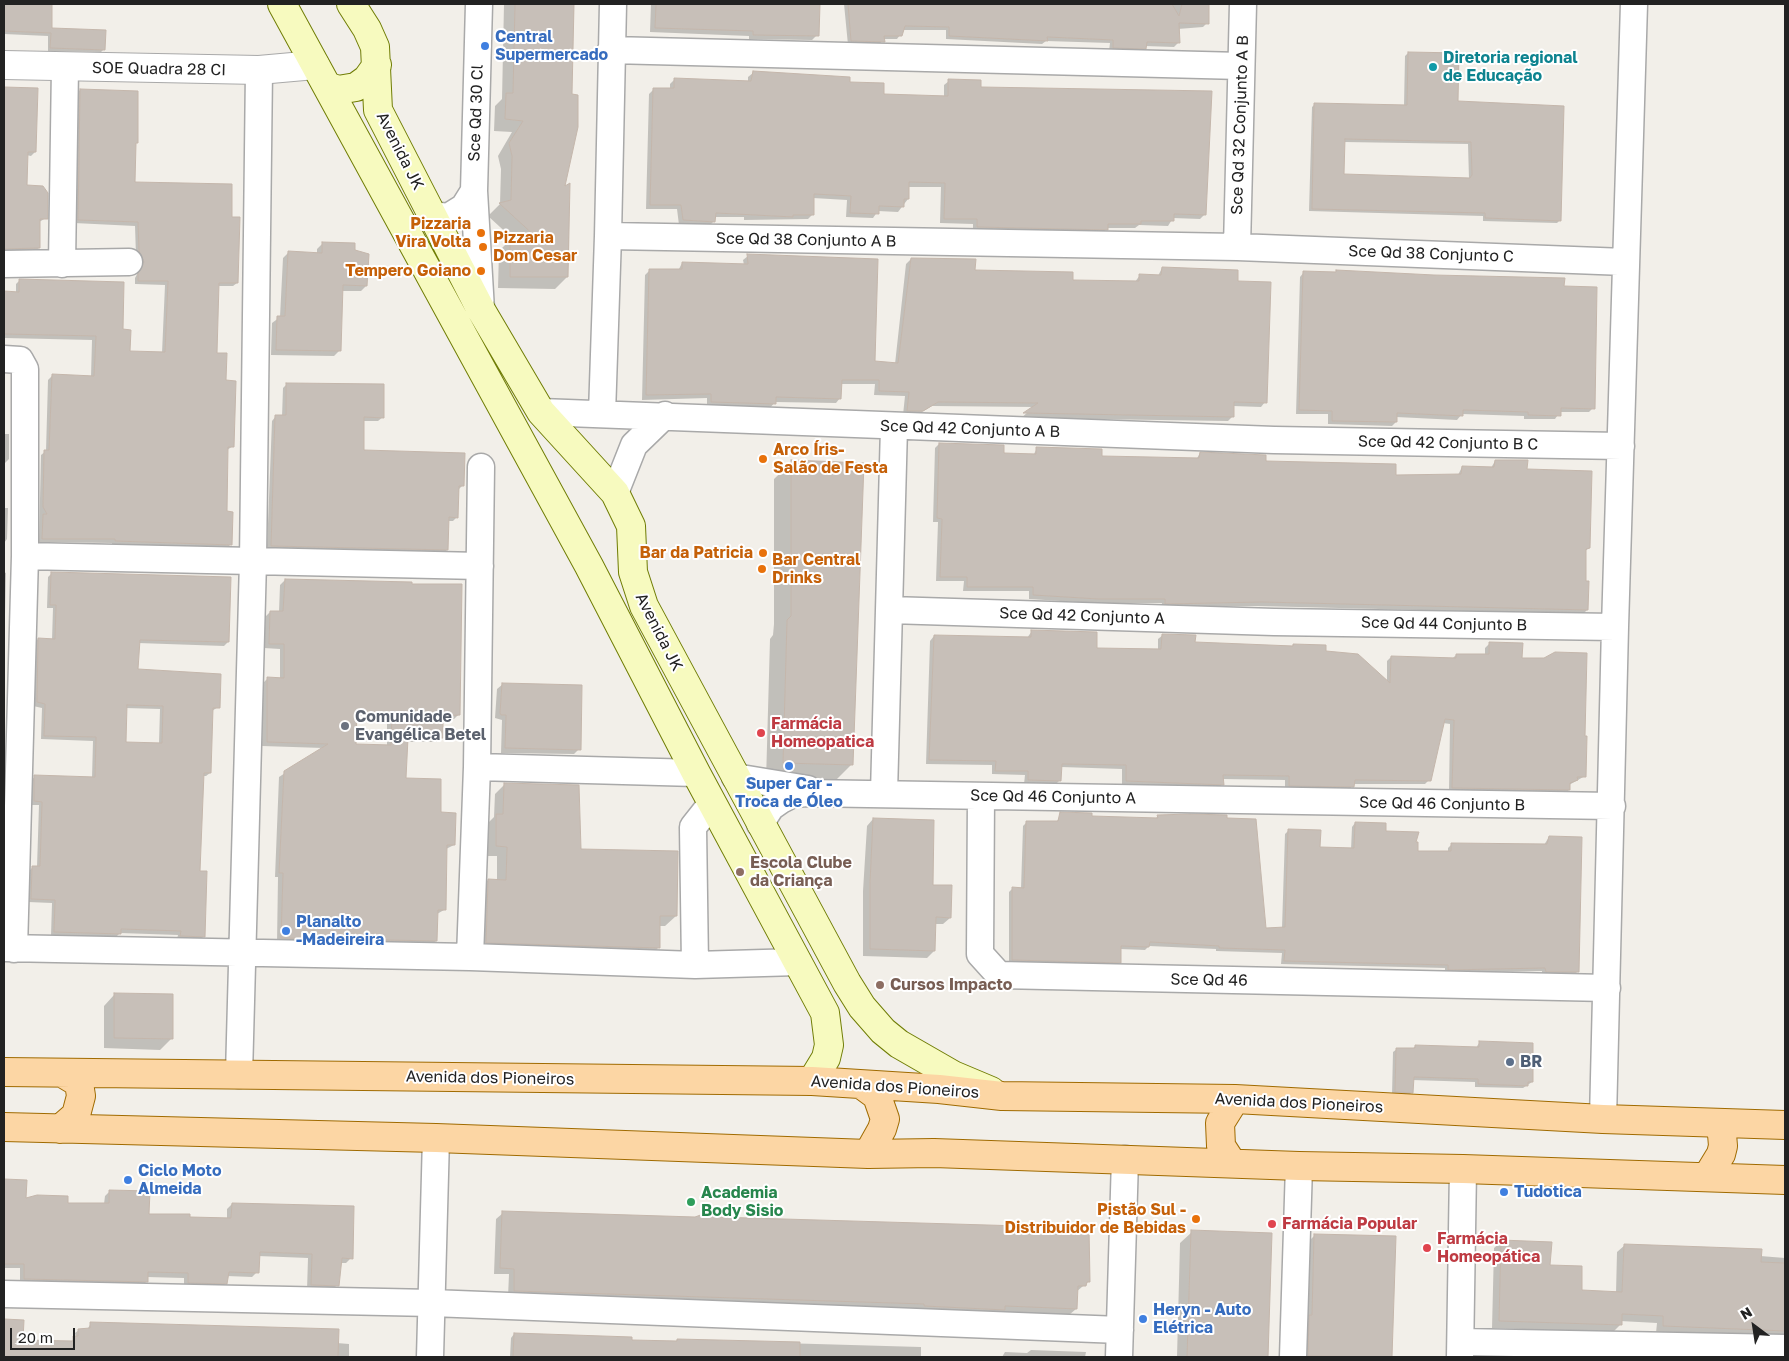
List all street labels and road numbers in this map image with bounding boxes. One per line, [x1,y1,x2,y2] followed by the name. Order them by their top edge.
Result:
[1227,35,1253,215] street label: Sce Qd 32 Conjunto A B
[92,58,226,80] street label: SOE Quadra 28 CI
[465,64,487,162] street label: Sce Qd 30 Cl
[372,109,428,193] street label: Avenida JK
[716,229,896,251] street label: Sce Qd 38 Conjunto A B
[1348,242,1514,266] street label: Sce Qd 38 Conjunto C
[880,416,1060,442] street label: Sce Qd 42 Conjunto A B
[1358,432,1538,454] street label: Sce Qd 42 Conjunto B C
[631,590,687,674] street label: Avenida JK
[999,604,1165,628] street label: Sce Qd 42 Conjunto A
[1361,613,1527,635] street label: Sce Qd 44 Conjunto B
[970,786,1136,808] street label: Sce Qd 46 Conjunto A
[1359,793,1525,815] street label: Sce Qd 46 Conjunto B
[1170,970,1248,990] street label: Sce Qd 46
[406,1067,574,1089] street label: Avenida dos Pioneiros
[810,1072,980,1102] street label: Avenida dos Pioneiros
[1214,1089,1384,1117] street label: Avenida dos Pioneiros

